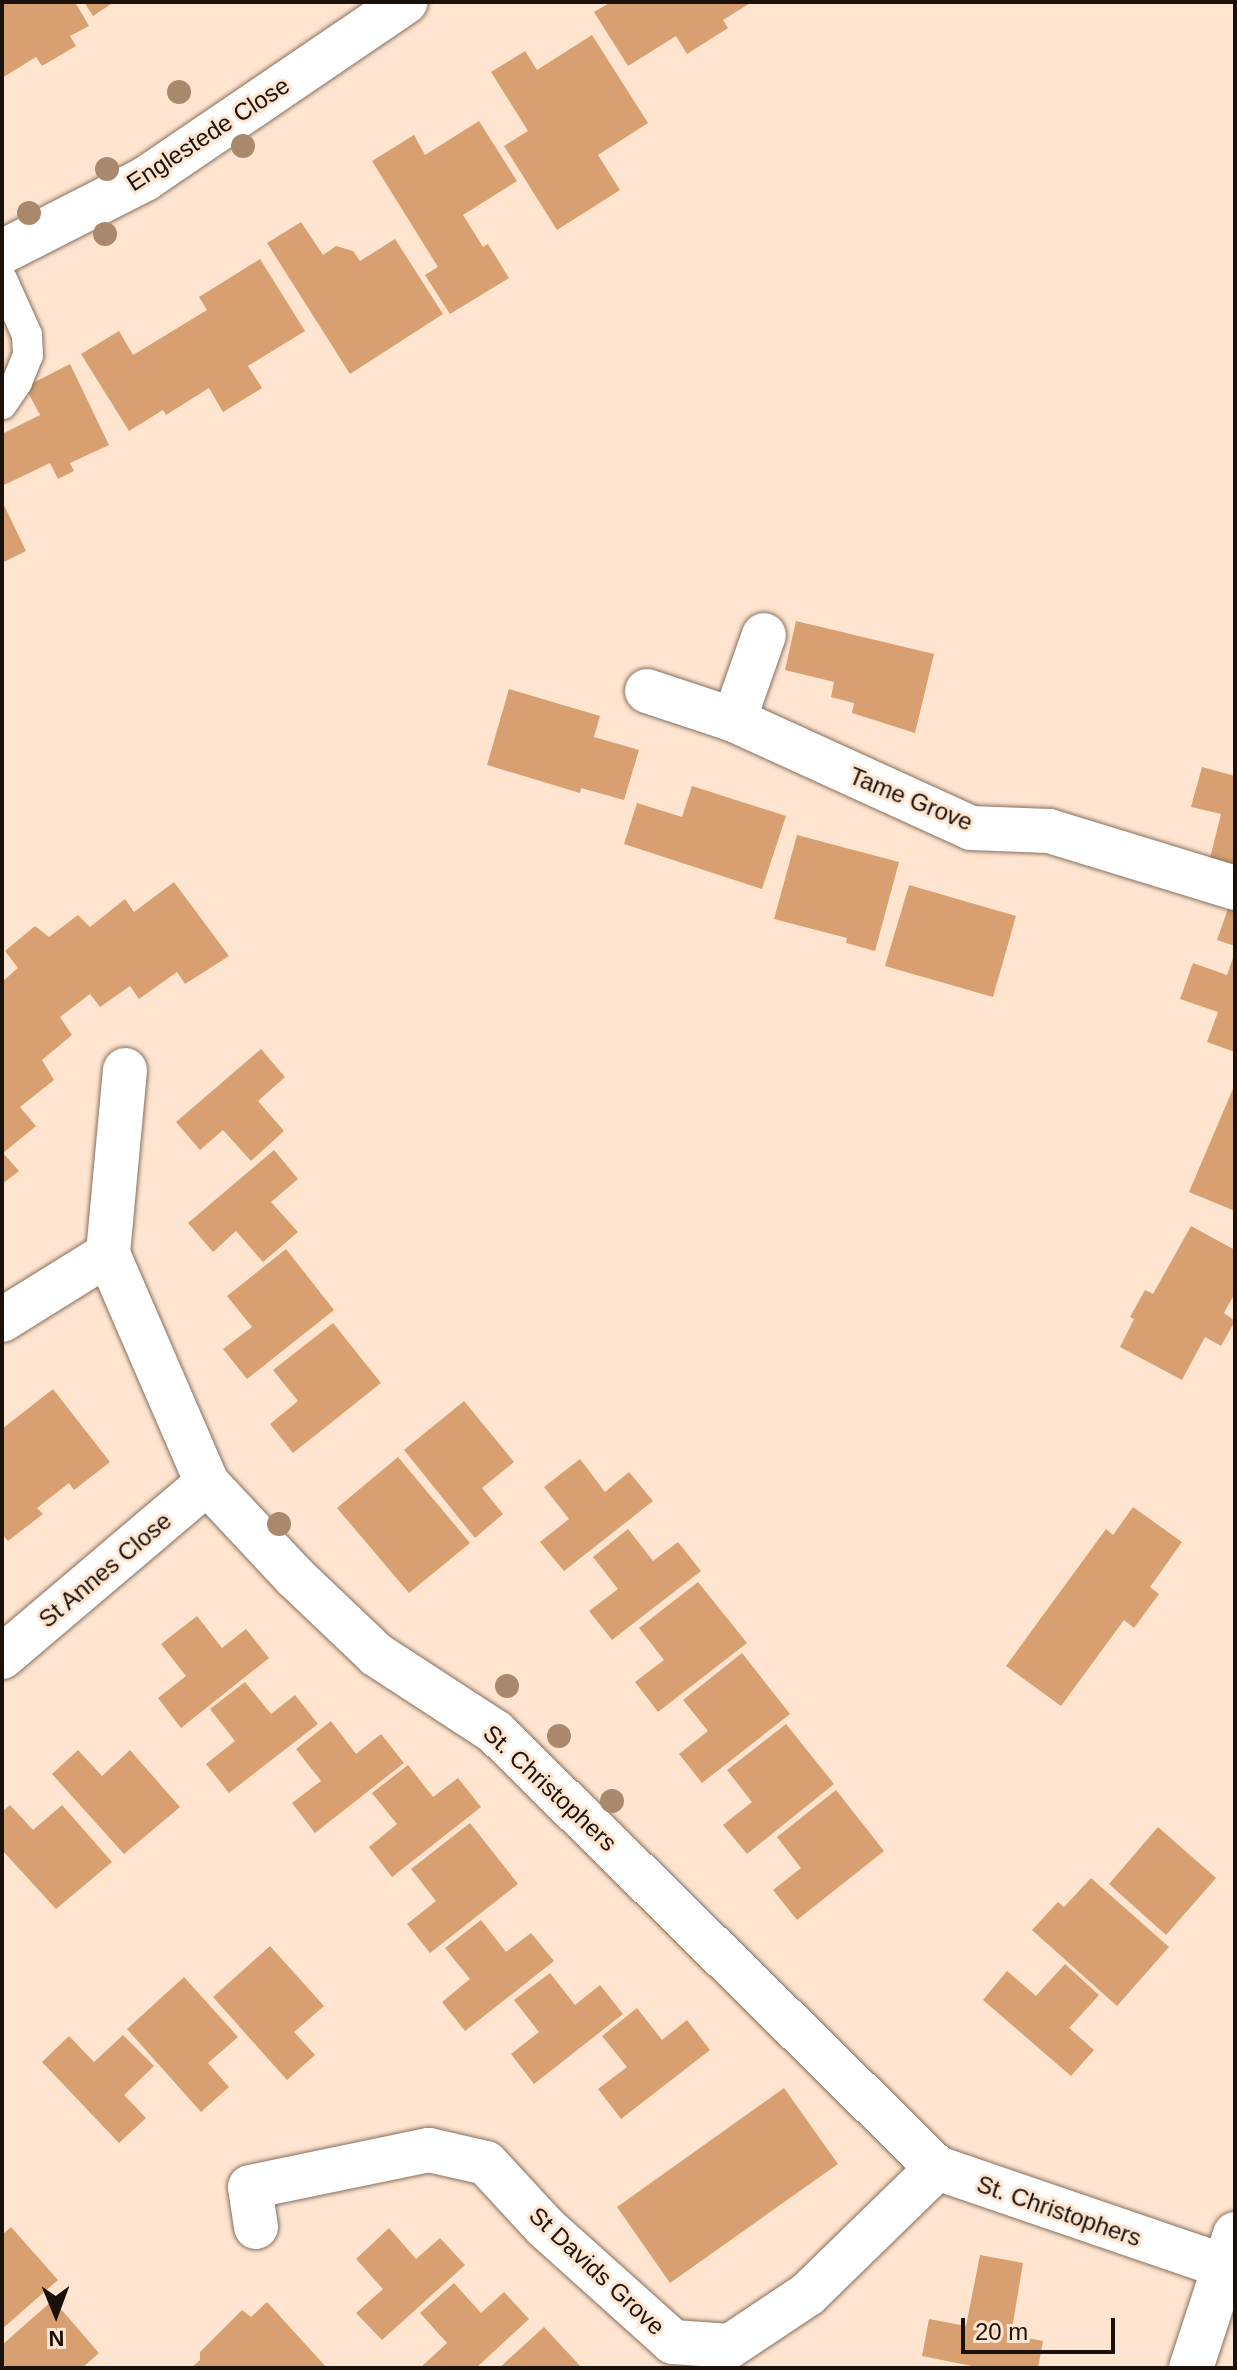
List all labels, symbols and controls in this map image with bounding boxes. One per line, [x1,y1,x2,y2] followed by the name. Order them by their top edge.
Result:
[121,71,295,197] street label: Englestede Close
[845,761,977,837] street label: Tame Grove
[32,1506,178,1634] street label: St Annes Close
[477,1719,623,1857] street label: St. Christophers
[973,2169,1145,2253] street label: St. Christophers
[523,2201,671,2341] street label: St Davids Grove
[16,2274,96,2354] north arrow
[965,2302,1119,2352] scale bar
[975,2318,1028,2345] text: 20 m
[48,2326,65,2351] text: N

